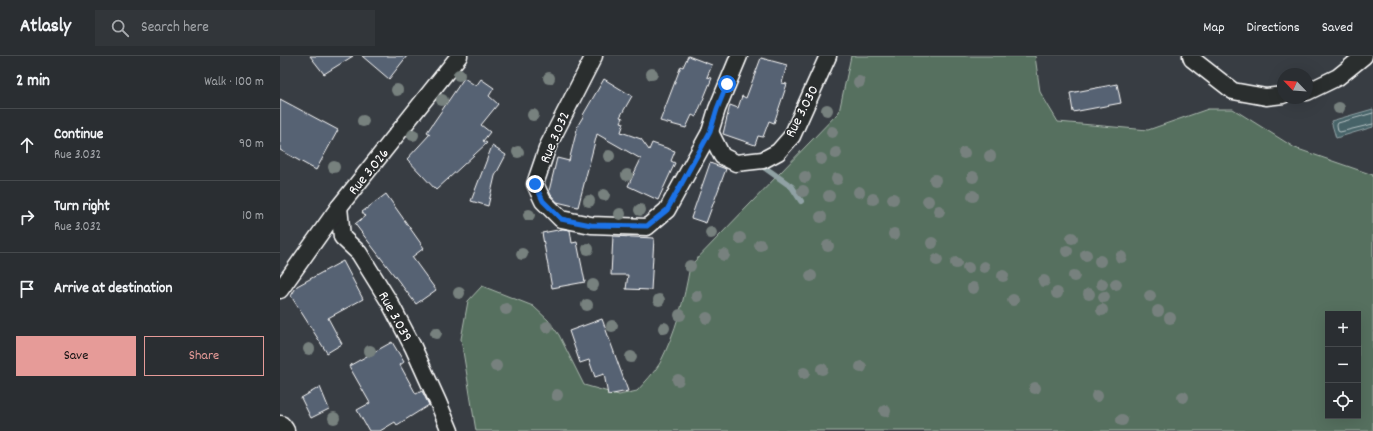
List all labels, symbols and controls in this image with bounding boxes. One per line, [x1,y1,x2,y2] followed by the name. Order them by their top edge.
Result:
[95,10,375,46] search box
[20,14,71,41] text: Atlasly
[109,17,131,39] icon: search
[141,17,209,39] text: Search here
[1203,18,1225,38] text: Map
[1247,18,1300,38] text: Directions
[1322,18,1353,38] text: Saved
[1277,68,1313,104] north arrow
[16,70,50,94] text: 2 min
[204,73,264,92] text: Walk · 100 m
[718,75,736,93] route start
[780,82,825,142] street label: Rue 3.030
[535,108,577,167] street label: Rue 3.032
[54,124,103,146] text: Continue
[16,134,38,156] icon: ahead
[239,135,264,154] text: 90 m
[344,144,395,201] street label: Rue 3.026
[54,146,101,165] text: Rue 3.032
[526,175,544,193] route end
[54,196,110,218] text: Turn right
[16,206,38,228] icon: right
[242,207,264,226] text: 10 m
[54,218,101,237] text: Rue 3.032
[16,278,38,300] icon: arrive
[54,278,172,300] text: Arrive at destination
[371,288,417,346] street label: Rue 3.039
[1325,311,1361,419] map controls
[1325,311,1361,347] button: +
[16,336,136,376] button: Save
[144,336,264,376] button: Share
[1325,347,1361,383] button: −
[1325,383,1361,419] button: locate

